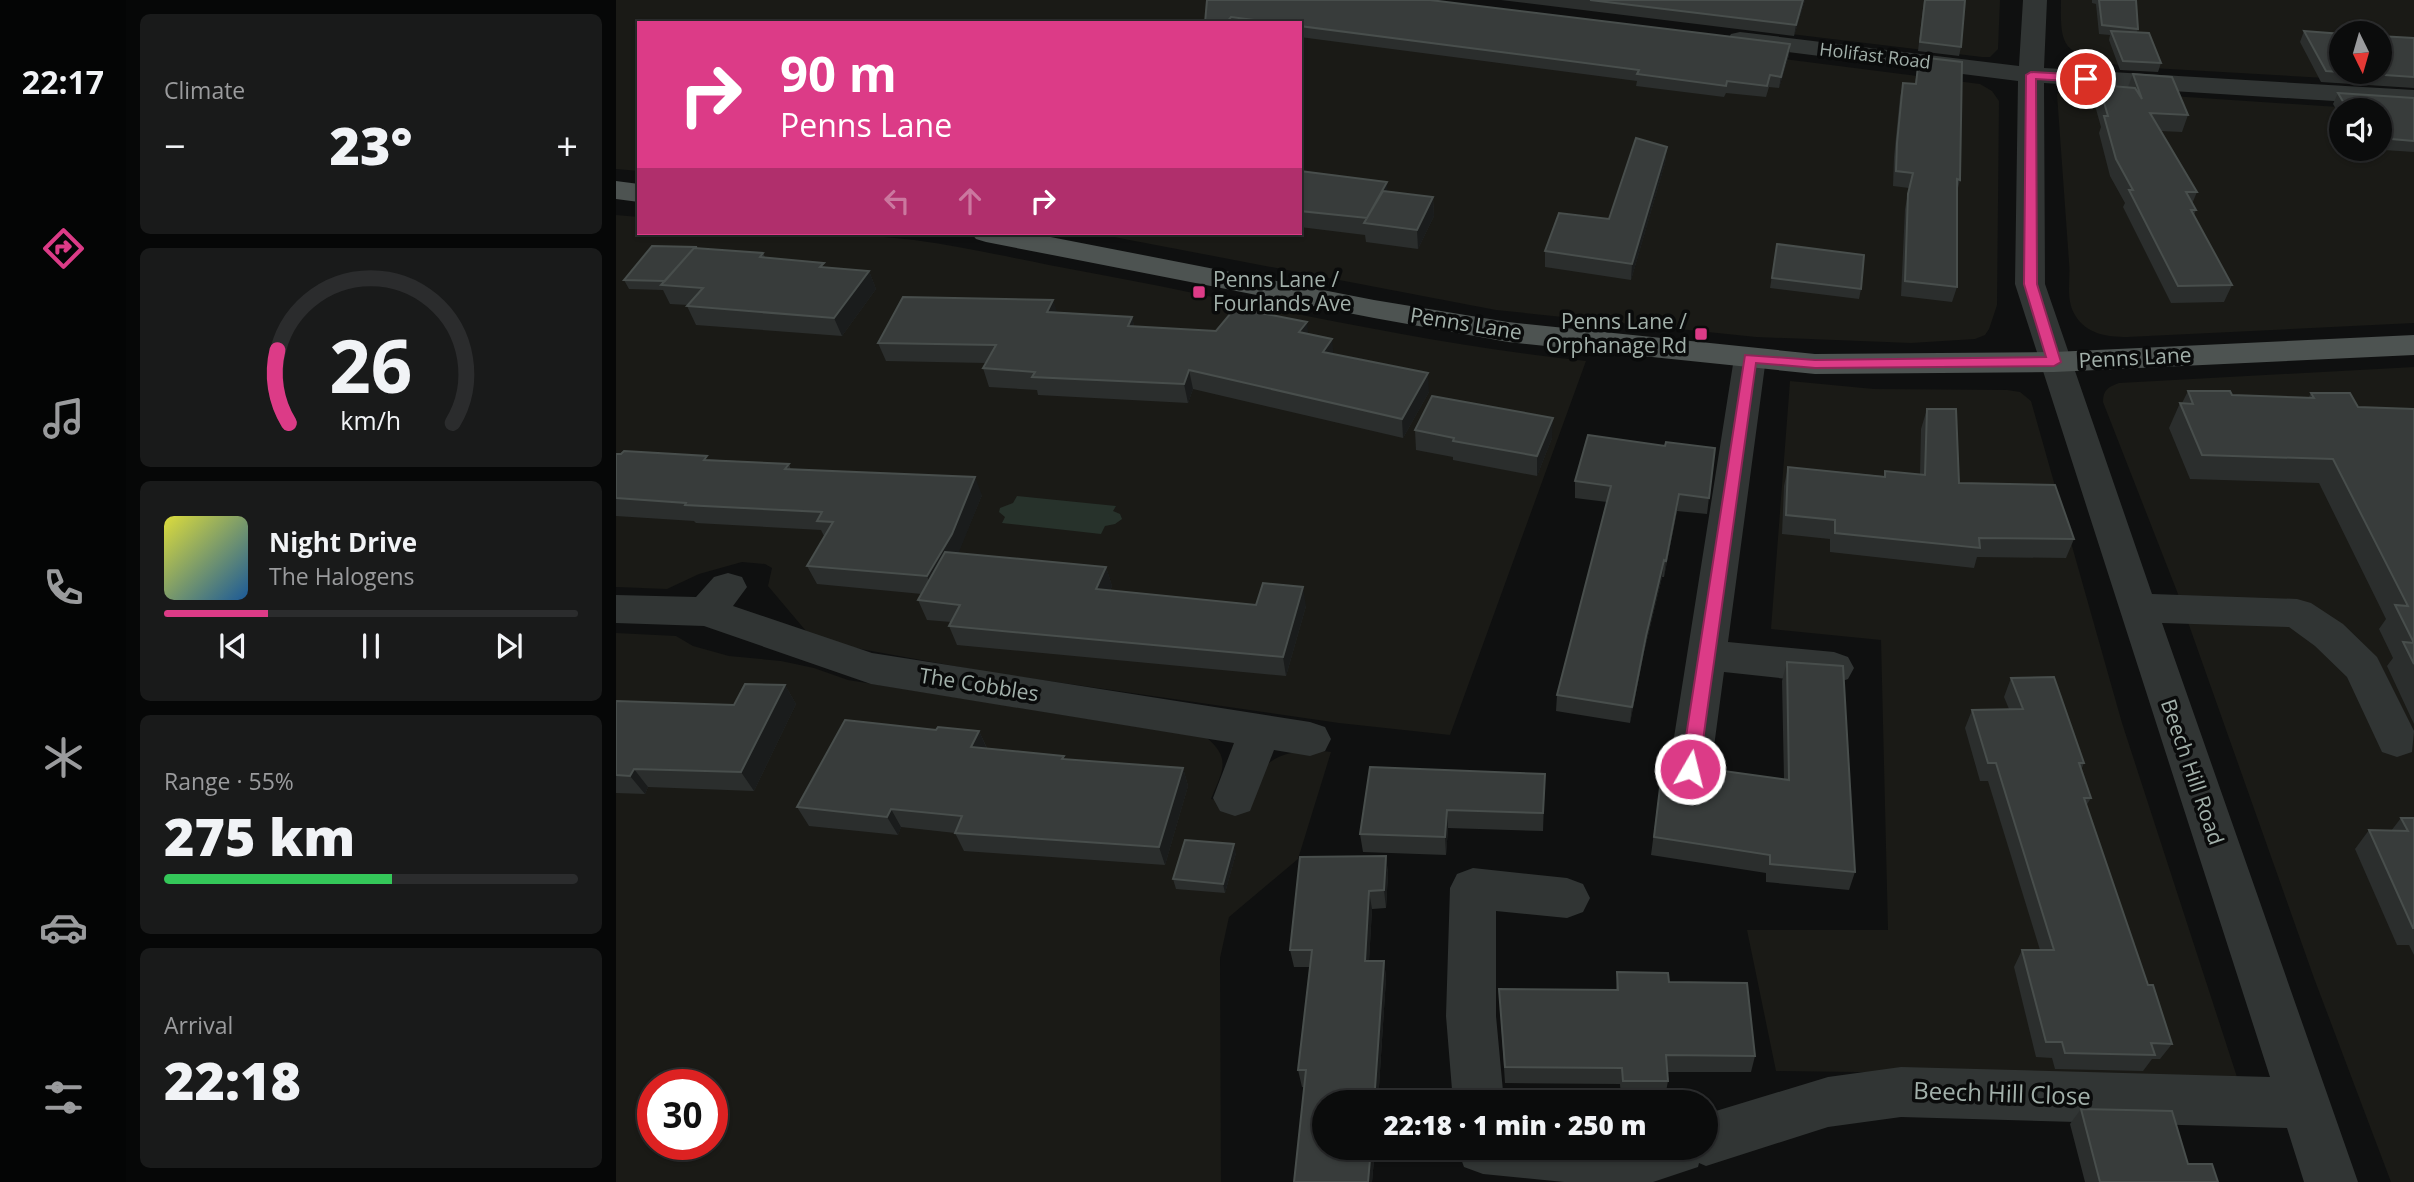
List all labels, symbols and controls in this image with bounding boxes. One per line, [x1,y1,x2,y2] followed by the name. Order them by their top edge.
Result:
[2329,21,2392,84] north arrow
[2329,21,2392,161] map controls
[1818,36,1932,74] street label: Holifast Road
[780,40,897,106] text: 90 m
[665,49,756,140] icon: right
[2056,49,2116,109] pin
[22,60,104,103] text: 22:17
[2067,60,2105,98] icon: arrive
[164,74,245,106] text: Climate
[2329,98,2392,161] button: sound
[780,103,952,146] text: Penns Lane
[330,109,412,180] text: 23°
[164,119,186,171] text: −
[556,119,578,171] text: +
[878,182,916,220] icon: left
[951,182,989,220] icon: ahead
[1024,182,1062,220] icon: right
[39,224,88,273] icon: directions
[1213,265,1352,317] place label: Penns Lane / Fourlands Ave
[1191,284,1207,300] marker: Penns Lane / Fourlands Ave
[1408,300,1524,346] street label: Penns Lane
[1546,307,1687,359] place label: Penns Lane / Orphanage Rd
[329,316,413,415] text: 26
[1693,326,1709,342] marker: Penns Lane / Orphanage Rd
[2078,340,2192,374] street label: Penns Lane
[39,394,88,443] icon: music
[341,403,401,437] text: km/h
[269,524,417,560] text: Night Drive
[269,560,415,592] text: The Halogens
[39,563,88,612] icon: phone
[214,627,252,665] icon: previous
[352,627,390,665] icon: pause
[490,627,528,665] icon: next
[918,661,1041,707] street label: The Cobbles
[2155,695,2231,848] street label: Beech Hill Road
[1653,732,1727,806] position arrow
[39,733,88,782] icon: climate
[164,765,294,797] text: Range · 55%
[164,800,355,871] text: 275 km
[39,903,88,952] icon: car
[164,1009,233,1041] text: Arrival
[164,1044,301,1115] text: 22:18
[637,1069,728,1160] speed limit sign: 30
[39,1073,88,1122] icon: filters
[1913,1073,2091,1112] street label: Beech Hill Close
[1384,1107,1646,1143] text: 22:18 · 1 min · 250 m

